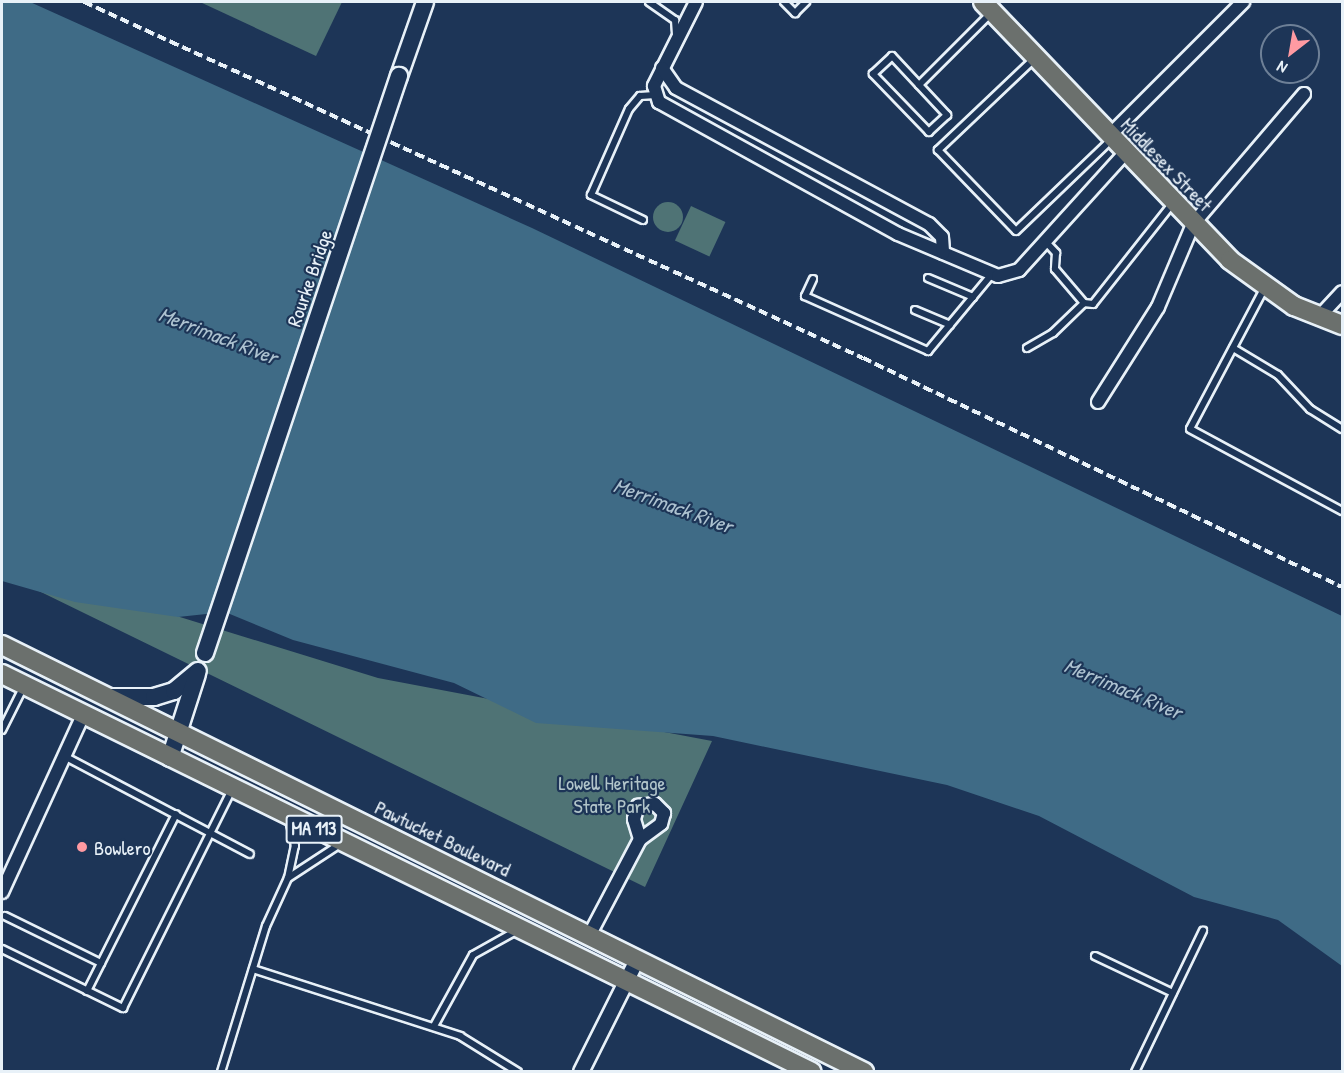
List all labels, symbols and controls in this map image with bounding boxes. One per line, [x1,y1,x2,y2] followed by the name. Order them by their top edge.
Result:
[1260,24,1320,84] north arrow
[1272,56,1291,79] text: N
[1116,112,1218,216] street label: Middlesex Street
[281,226,337,330] street label: Rourke Bridge
[155,302,281,370] water label: Merrimack River
[610,473,736,539] water label: Merrimack River
[1061,653,1185,725] water label: Merrimack River
[558,770,666,817] park label: Lowell Heritage State Park
[371,795,515,881] street label: Pawtucket Boulevard
[286,814,342,844] road number: MA 113
[94,835,150,859] place label: Bowlero
[75,840,89,854] marker: Bowlero

